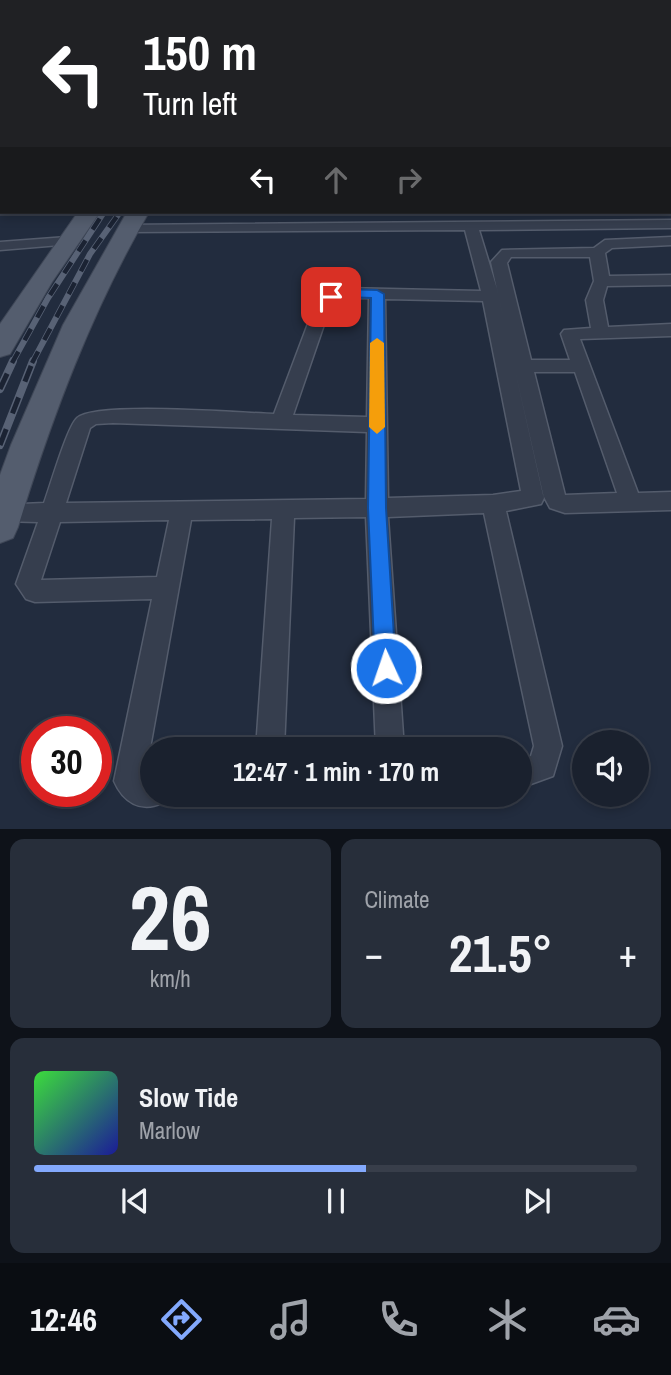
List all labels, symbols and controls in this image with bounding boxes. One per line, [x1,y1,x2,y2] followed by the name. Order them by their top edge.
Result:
[143,19,257,85] text: 150 m
[28,28,119,119] icon: left
[143,82,237,125] text: Turn left
[244,161,282,199] icon: left
[317,161,355,199] icon: ahead
[390,161,428,199] icon: right
[301,267,361,327] pin
[312,278,350,316] icon: arrive
[349,631,423,705] position arrow
[21,716,112,807] speed limit sign: 30
[572,730,649,807] map controls
[572,730,649,807] button: sound
[233,754,439,789] text: 12:47 · 1 min · 170 m
[129,856,212,978] text: 26
[365,884,429,915] text: Climate
[449,918,553,988] text: 21.5°
[365,928,383,979] text: −
[619,928,637,979] text: +
[150,963,191,994] text: km/h
[139,1080,238,1115] text: Slow Tide
[139,1115,200,1146] text: Marlow
[116,1182,154,1220] icon: previous
[317,1182,355,1220] icon: pause
[518,1182,556,1220] icon: next
[157,1295,206,1344] icon: directions
[266,1295,315,1344] icon: music
[374,1295,423,1344] icon: phone
[483,1295,532,1344] icon: climate
[592,1295,641,1344] icon: car
[30,1298,97,1341] text: 12:46

